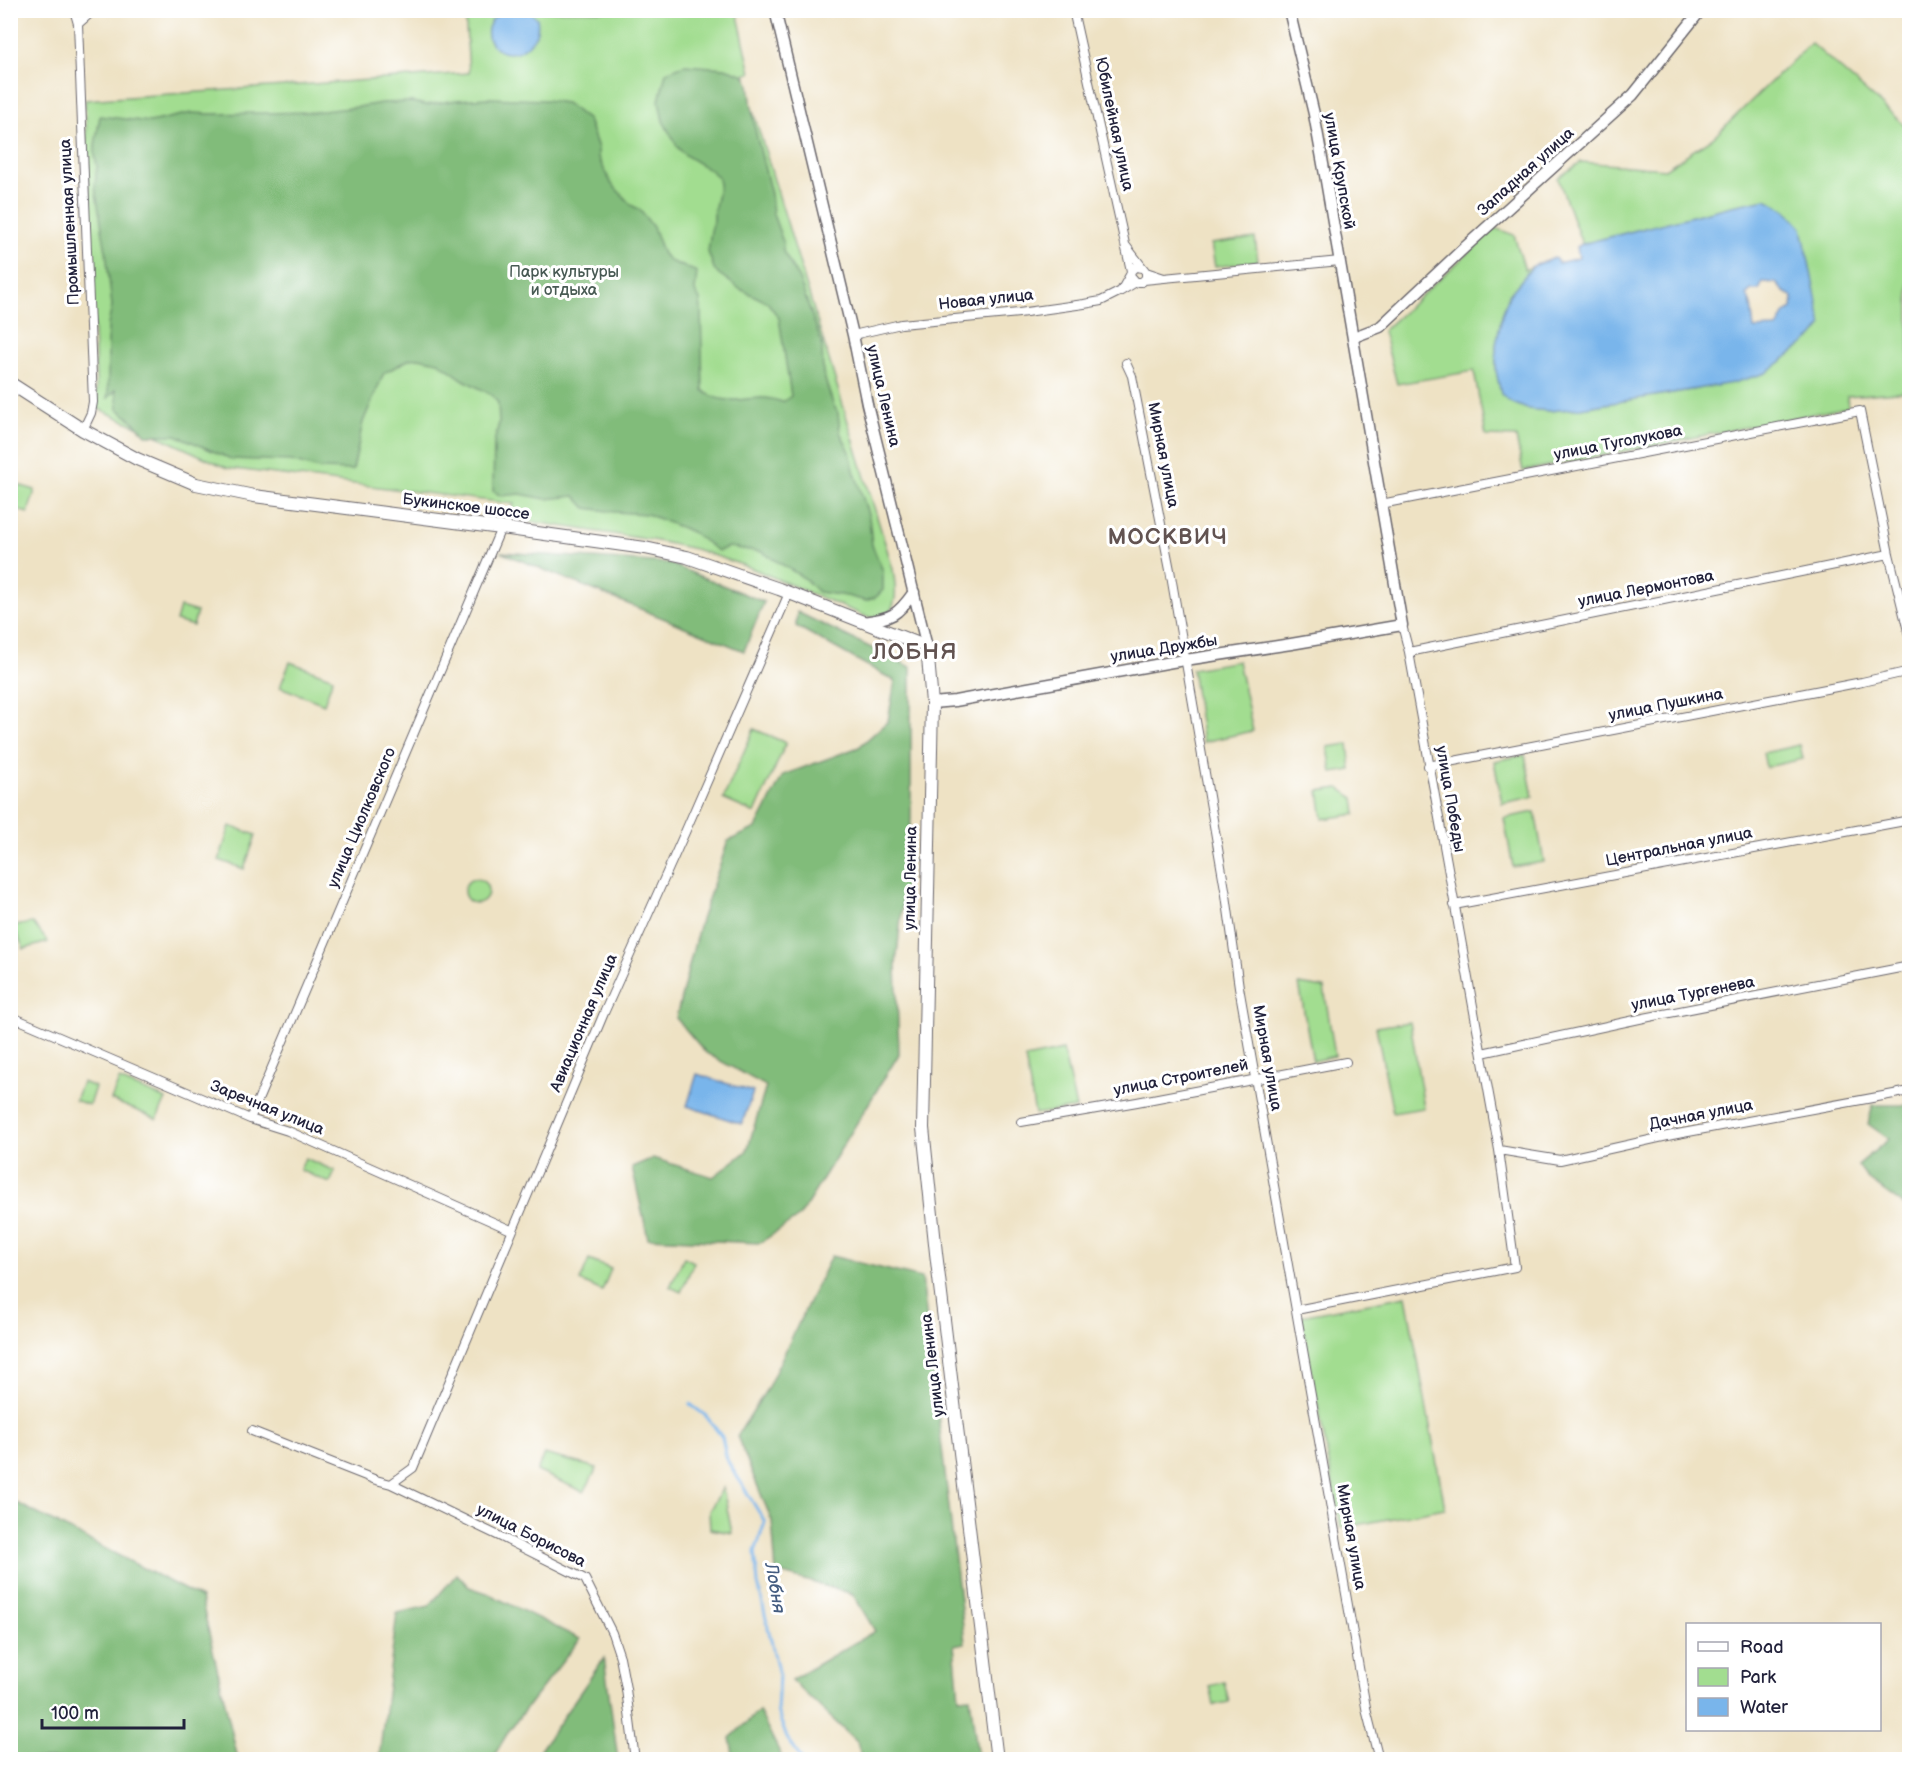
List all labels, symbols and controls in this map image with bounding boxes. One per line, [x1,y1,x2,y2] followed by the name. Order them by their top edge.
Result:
[1091,55,1138,193] street label: Юбилейная улица
[1319,111,1359,231] street label: улица Крупской
[1474,123,1579,220] street label: Западная улица
[56,138,84,306] street label: Промышленная улица
[509,263,619,300] park label: Парк культуры и отдыха
[938,286,1035,314] street label: Новая улица
[862,343,904,449] street label: улица Ленина
[1143,401,1183,510] street label: Мирная улица
[1552,421,1684,465] street label: улица Туголукова
[401,490,531,524] street label: Букинское шоссе
[1108,524,1228,551] district label: МОСКВИЧ
[1576,566,1716,611] street label: улица Лермонтова
[1109,631,1219,667] street label: улица Дружбы
[871,639,958,666] district label: ЛОБНЯ
[1607,684,1725,725] street label: улица Пушкина
[1431,744,1469,854] street label: улица Победы
[324,745,400,891] street label: улица Циолковского
[1604,823,1755,871] street label: Центральная улица
[901,825,921,930] street label: улица Ленина
[546,951,622,1096] street label: Авиационная улица
[1630,973,1757,1015] street label: улица Тургенева
[1248,1004,1286,1113] street label: Мирная улица
[1112,1056,1250,1100] street label: улица Строителей
[207,1077,327,1140] street label: Заречная улица
[1648,1096,1755,1134] street label: Дачная улица
[917,1312,949,1418] street label: улица Ленина
[1332,1483,1370,1592] street label: Мирная улица
[473,1500,589,1572] street label: улица Борисова
[760,1560,790,1615] water label: Лобня
[1686,1623,1881,1731] legend
[1740,1637,1784,1658] text: Road
[1740,1667,1776,1688] text: Park
[42,1692,184,1730] scale bar
[1740,1697,1788,1718] text: Water
[51,1703,99,1724] text: 100 m

